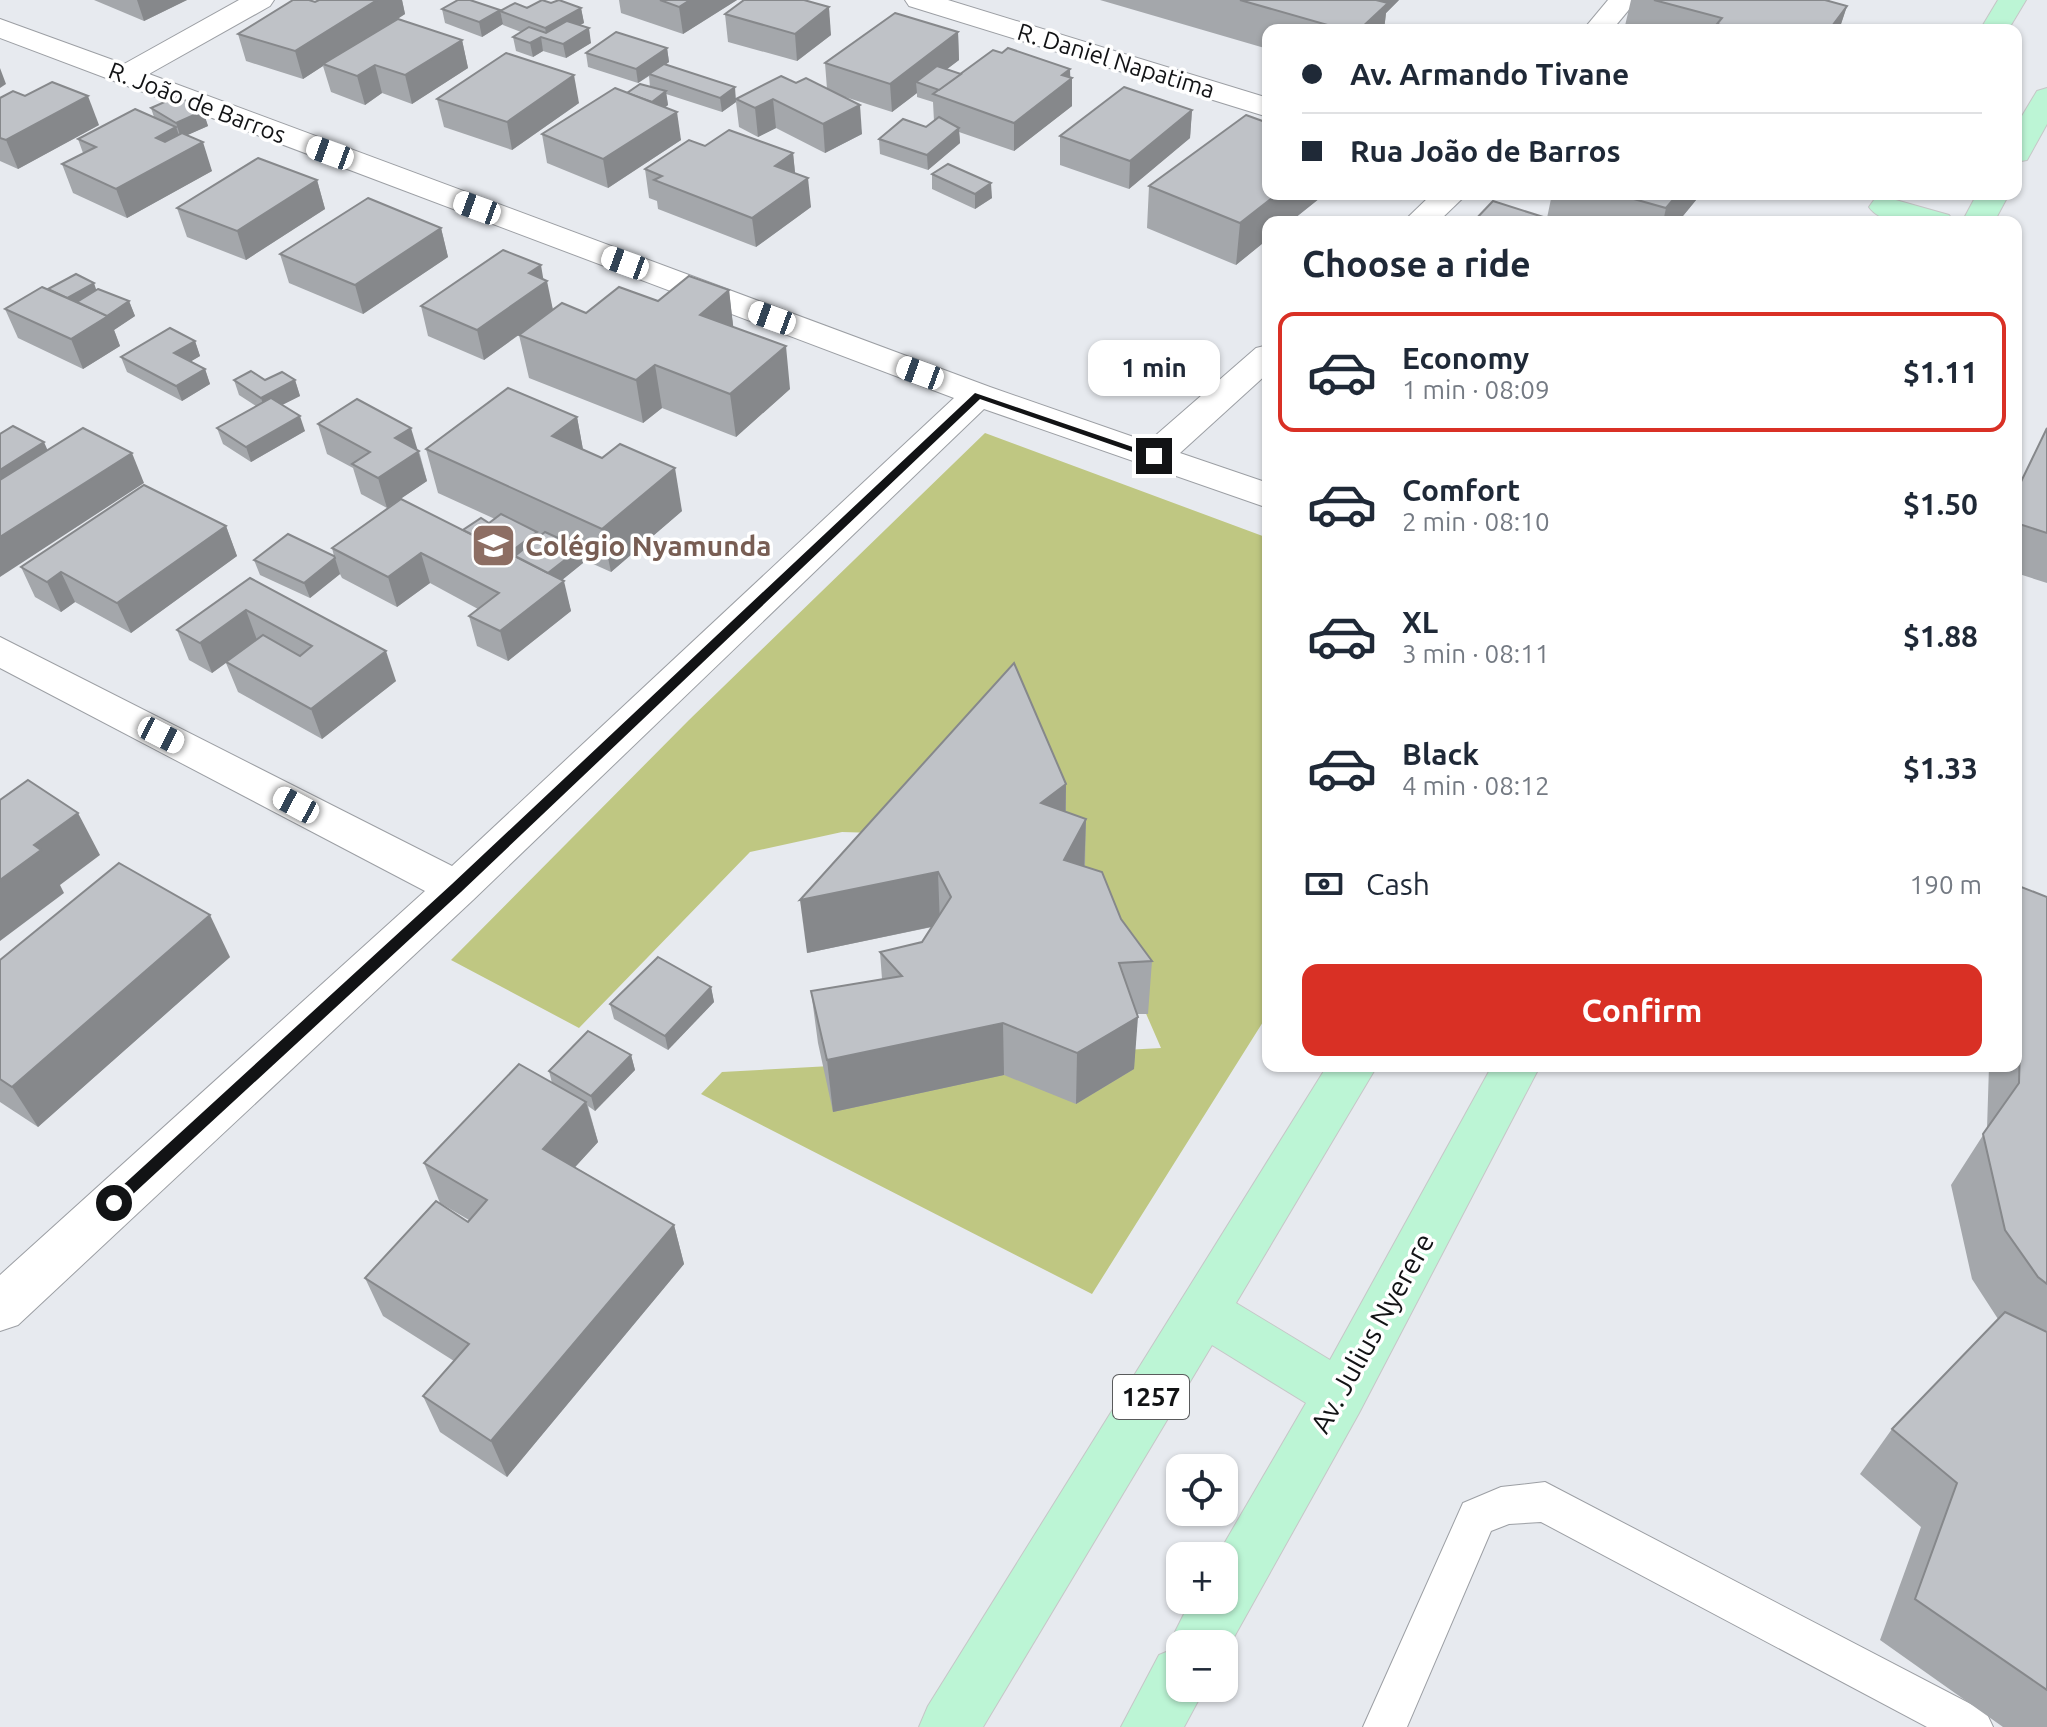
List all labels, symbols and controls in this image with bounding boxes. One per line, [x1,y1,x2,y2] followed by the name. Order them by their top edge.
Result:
[1014,18,1218,103] street label: R. Daniel Napatima
[105,56,290,149] street label: R. João de Barros
[1350,57,1629,91] text: Av. Armando Tivane
[303,134,357,172] car
[1350,134,1621,168] text: Rua João de Barros
[450,189,504,227] car
[1302,243,1531,284] text: Choose a ride
[598,244,652,282] car
[745,299,799,337] car
[1306,336,1378,408] icon: car
[1088,340,1220,396] callout: 1 min
[1402,341,1529,375] text: Economy
[1121,353,1187,382] text: 1 min
[893,354,947,392] car
[1903,355,1978,389] text: $1.11
[1402,375,1550,404] text: 1 min · 08:09
[1136,438,1172,474] route end
[1306,468,1378,540] icon: car
[1402,473,1520,507] text: Comfort
[1903,487,1978,521] text: $1.50
[1402,507,1550,536] text: 2 min · 08:10
[470,522,518,570] school or university icon: Colégio Nyamunda
[525,530,772,561] place label: Colégio Nyamunda
[1306,600,1378,672] icon: car
[1402,605,1438,639] text: XL
[1903,619,1978,653] text: $1.88
[1402,639,1550,668] text: 3 min · 08:11
[134,713,188,757] car
[1306,732,1378,804] icon: car
[1402,737,1479,771] text: Black
[1903,751,1978,785] text: $1.33
[1402,771,1550,800] text: 4 min · 08:12
[269,783,323,827] car
[1302,862,1346,906] icon: cash
[1366,867,1430,901] text: Cash
[1910,870,1982,899] text: 190 m
[1302,964,1982,1056] button: Confirm
[96,1185,132,1221] route start
[1304,1228,1439,1438] street label: Av. Julius Nyerere
[1113,1375,1189,1419] road number: 1257
[1166,1454,1238,1702] map controls
[1166,1454,1238,1526] button: locate
[1166,1542,1238,1614] button: +
[1166,1630,1238,1702] button: −

